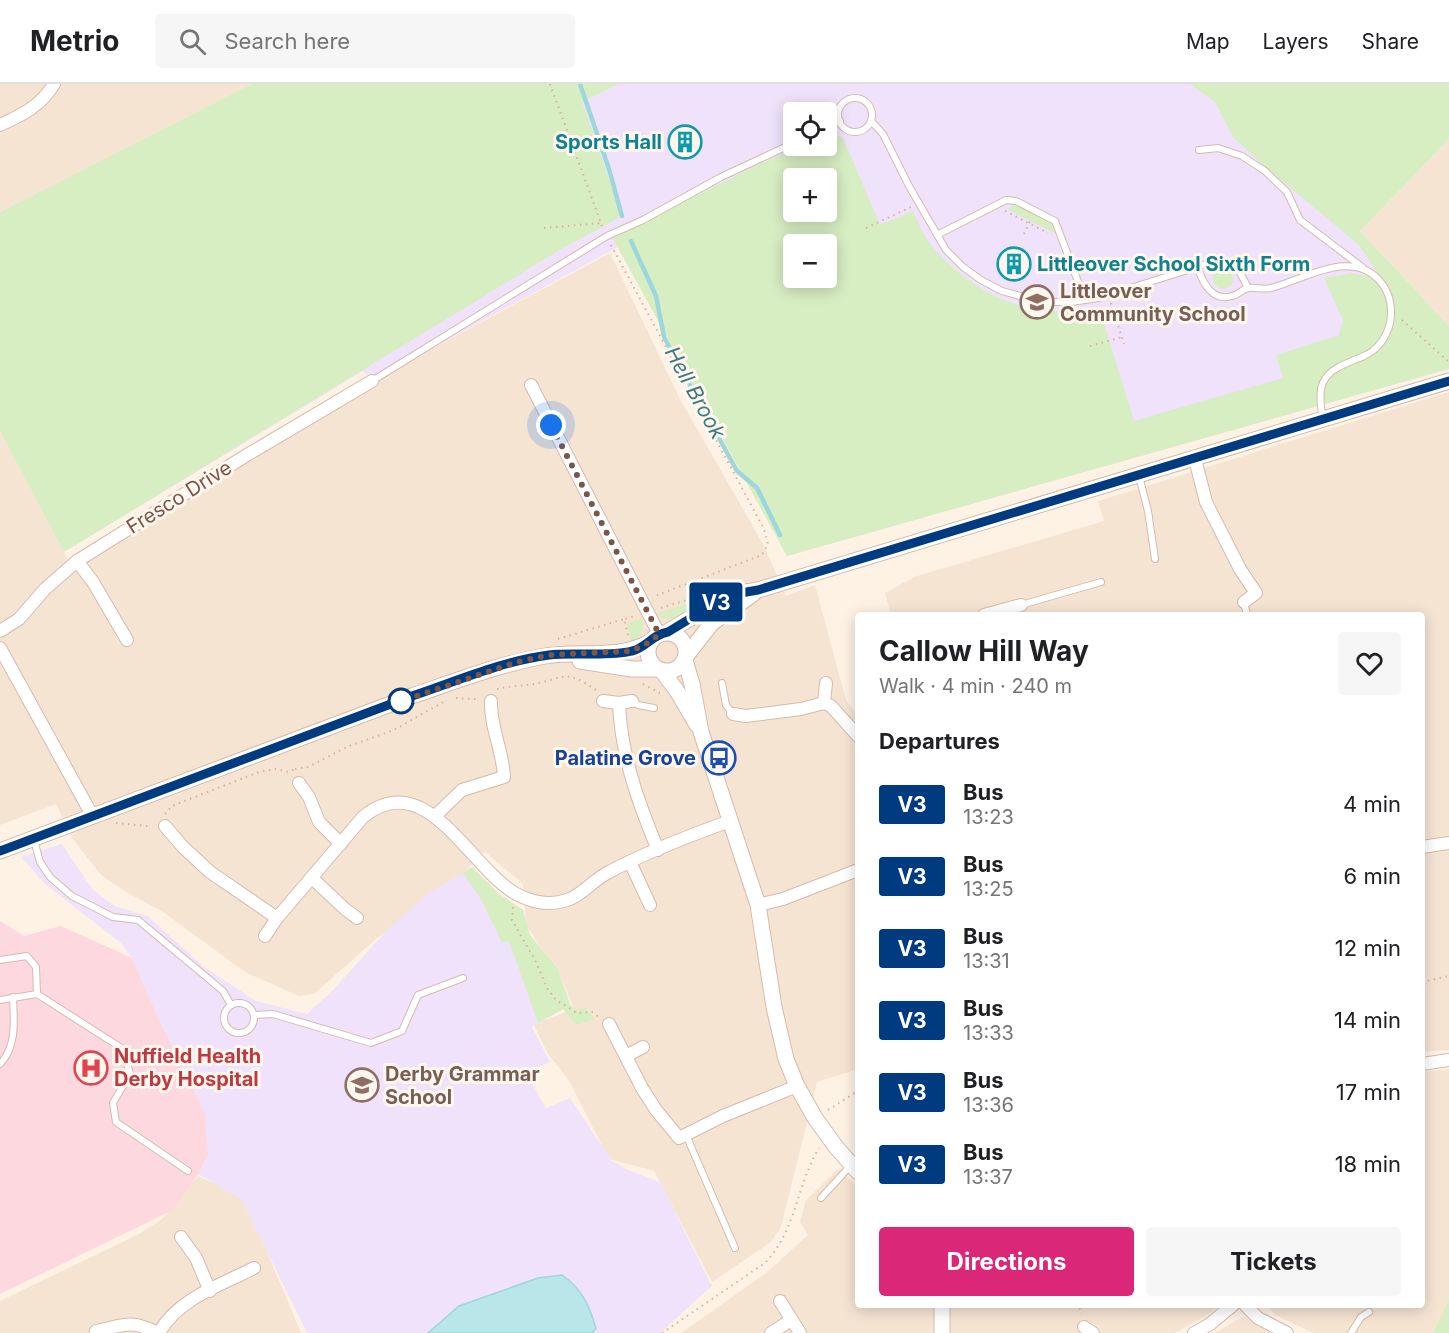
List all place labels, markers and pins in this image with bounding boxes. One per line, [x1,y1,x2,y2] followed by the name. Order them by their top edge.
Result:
[667,124,703,160] building icon: Sports Hall
[555,130,662,154] place label: Sports Hall
[996,246,1032,282] building icon: Littleover School Sixth Form
[1037,252,1310,276] place label: Littleover School Sixth Form
[1060,279,1246,326] place label: Littleover Community School
[1019,284,1055,320] school or university icon: Littleover Community School
[388,688,414,714] unlabelled marker
[701,740,737,776] bus stop icon: Palatine Grove
[555,746,696,770] place label: Palatine Grove
[114,1044,261,1091] place label: Nuffield Health Derby Hospital
[73,1050,109,1086] hospital icon: Nuffield Health Derby Hospital
[385,1062,540,1109] place label: Derby Grammar School
[344,1067,380,1103] school or university icon: Derby Grammar School

